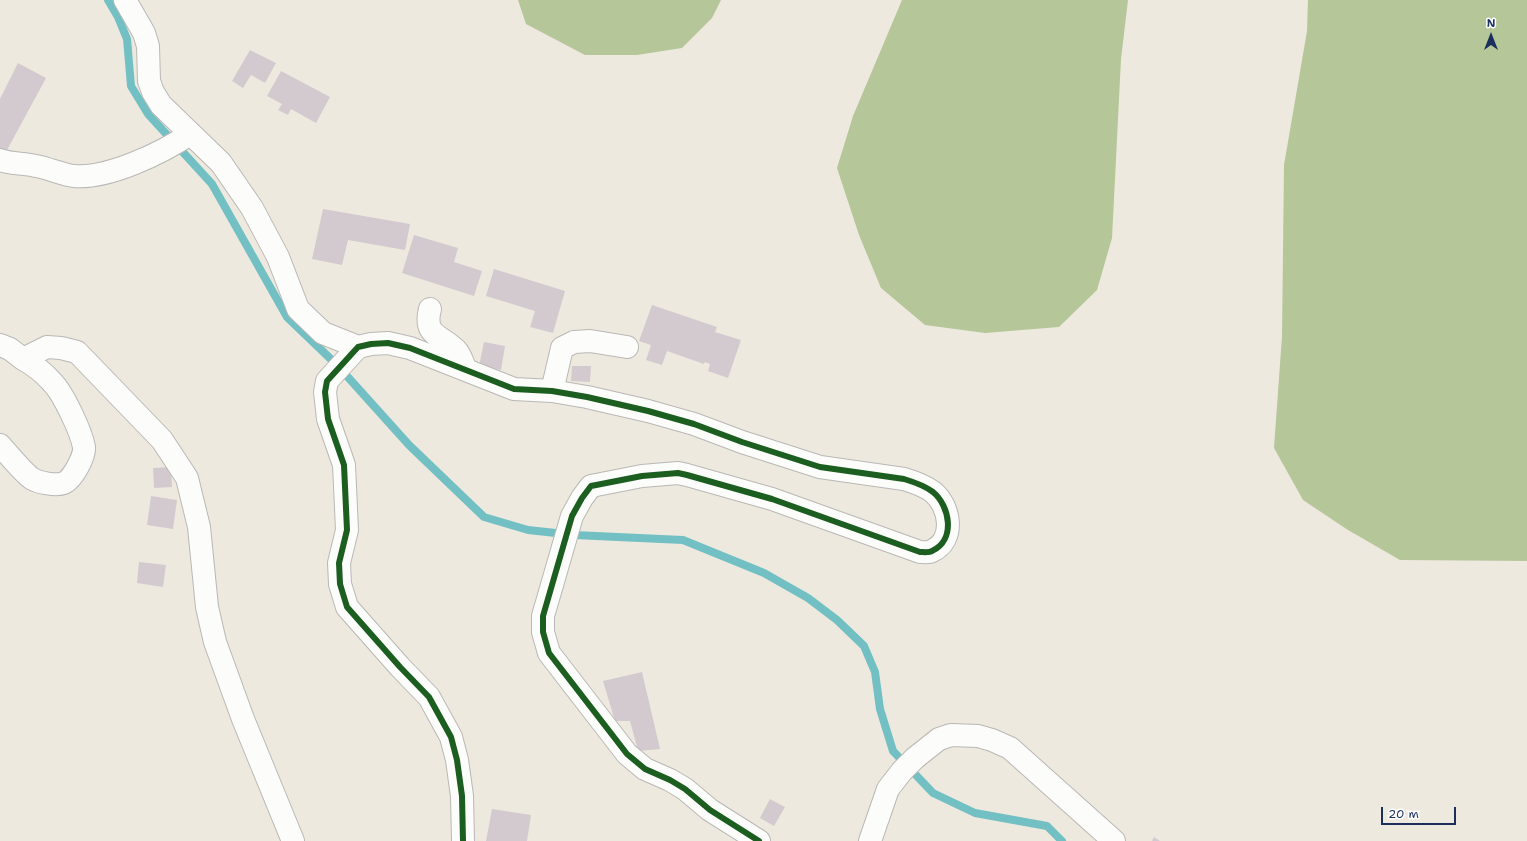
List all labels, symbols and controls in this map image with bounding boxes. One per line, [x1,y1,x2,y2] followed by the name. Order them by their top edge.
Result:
[1471,16,1511,56] north arrow
[1487,16,1495,31] text: N
[1383,799,1458,825] scale bar
[1388,806,1419,822] text: 20 m

